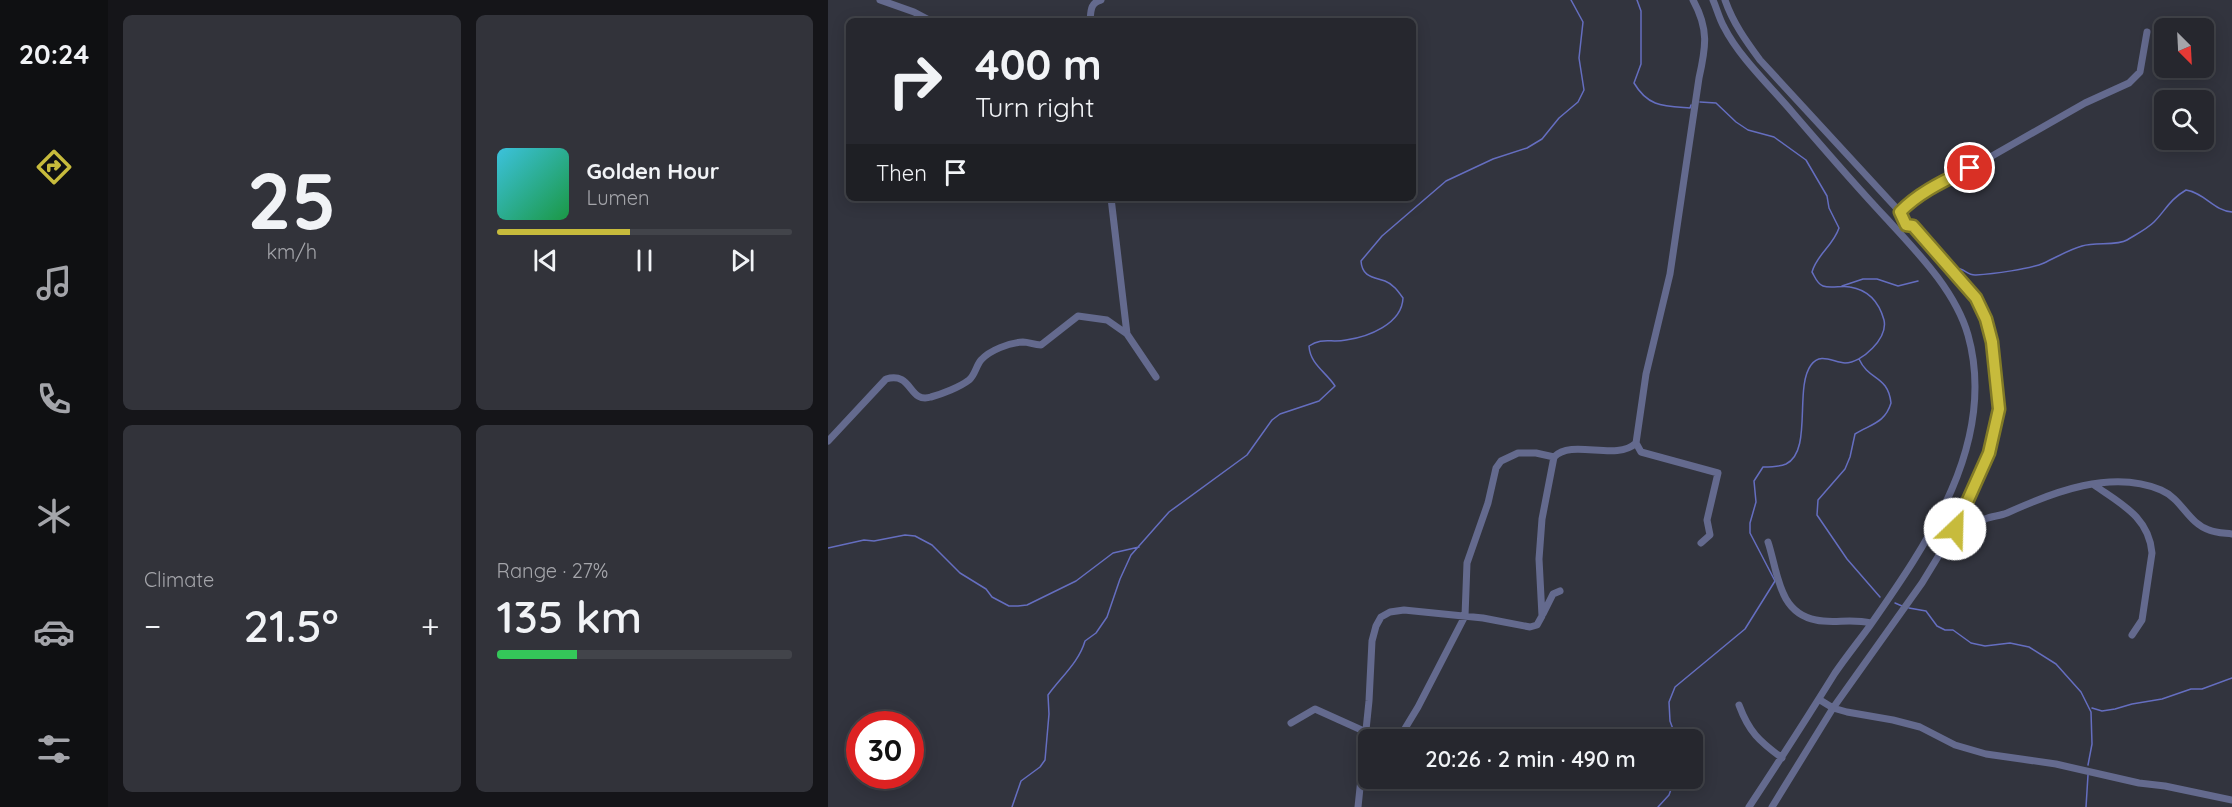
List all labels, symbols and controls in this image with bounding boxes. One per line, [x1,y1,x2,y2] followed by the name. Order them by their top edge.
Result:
[2154,18,2214,78] north arrow
[2154,18,2214,150] map controls
[19,37,89,71] text: 20:24
[975,38,1102,91] text: 400 m
[876,42,954,120] icon: right
[975,90,1094,124] text: Turn right
[2154,90,2214,150] button: search
[1944,142,1995,193] pin
[33,146,75,188] icon: directions
[247,151,336,249] text: 25
[1953,151,1986,184] icon: arrive
[939,156,972,189] icon: arrive
[587,157,719,185] text: Golden Hour
[876,159,927,187] text: Then
[587,185,650,210] text: Lumen
[266,239,317,264] text: km/h
[529,244,562,277] icon: previous
[628,244,661,277] icon: pause
[726,244,759,277] icon: next
[33,262,75,304] icon: music
[33,378,75,420] icon: phone
[33,495,75,537] icon: climate
[1923,497,1987,561] position arrow
[497,558,608,583] text: Range · 27%
[144,567,214,592] text: Climate
[497,588,642,644] text: 135 km
[244,597,339,653] text: 21.5°
[144,605,161,646] text: −
[421,605,439,646] text: +
[33,611,75,653] icon: car
[846,711,924,789] speed limit sign: 30
[33,728,75,770] icon: filters
[1425,745,1636,773] text: 20:26 · 2 min · 490 m

